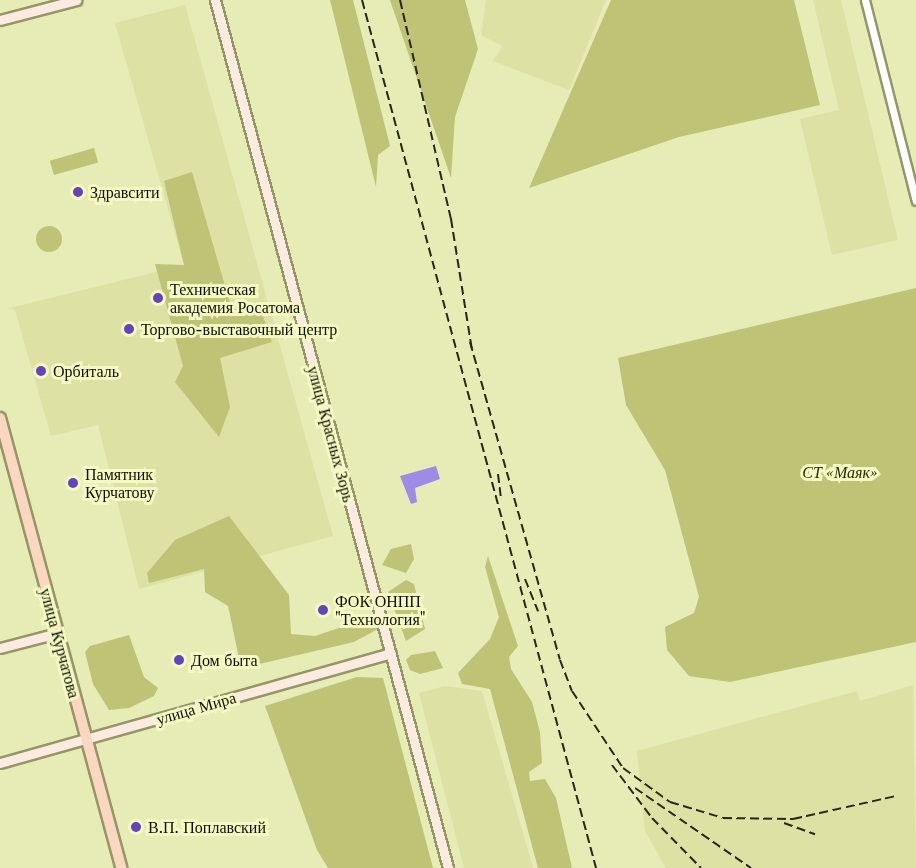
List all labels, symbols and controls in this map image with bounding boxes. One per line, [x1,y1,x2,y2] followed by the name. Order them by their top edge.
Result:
[90,182,160,202] place label: Здравсити
[71,185,85,199] marker: Здравсити
[170,279,300,317] place label: Техническая академия Росатома
[151,291,165,305] marker: Техническая академия Росатома
[141,319,337,339] place label: Торгово-выставочный центр
[122,322,136,336] marker: Торгово-выставочный центр
[53,361,119,381] place label: Орбиталь
[34,364,48,378] marker: Орбиталь
[304,364,358,504] street label: улица Красных Зорь
[802,462,878,482] park label: СТ «Маяк»
[85,464,155,502] place label: Памятник Курчатову
[66,476,80,490] marker: Памятник Курчатову
[36,586,84,700] street label: улица Курчатова
[335,591,426,629] place label: ФОК ОНПП "Технология"
[316,603,330,617] marker: ФОК ОНПП "Технология"
[191,650,258,670] place label: Дом быта
[172,653,186,667] marker: Дом быта
[154,687,238,729] street label: улица Мира
[148,817,266,837] place label: В.П. Поплавский
[129,820,143,834] marker: В.П. Поплавский

